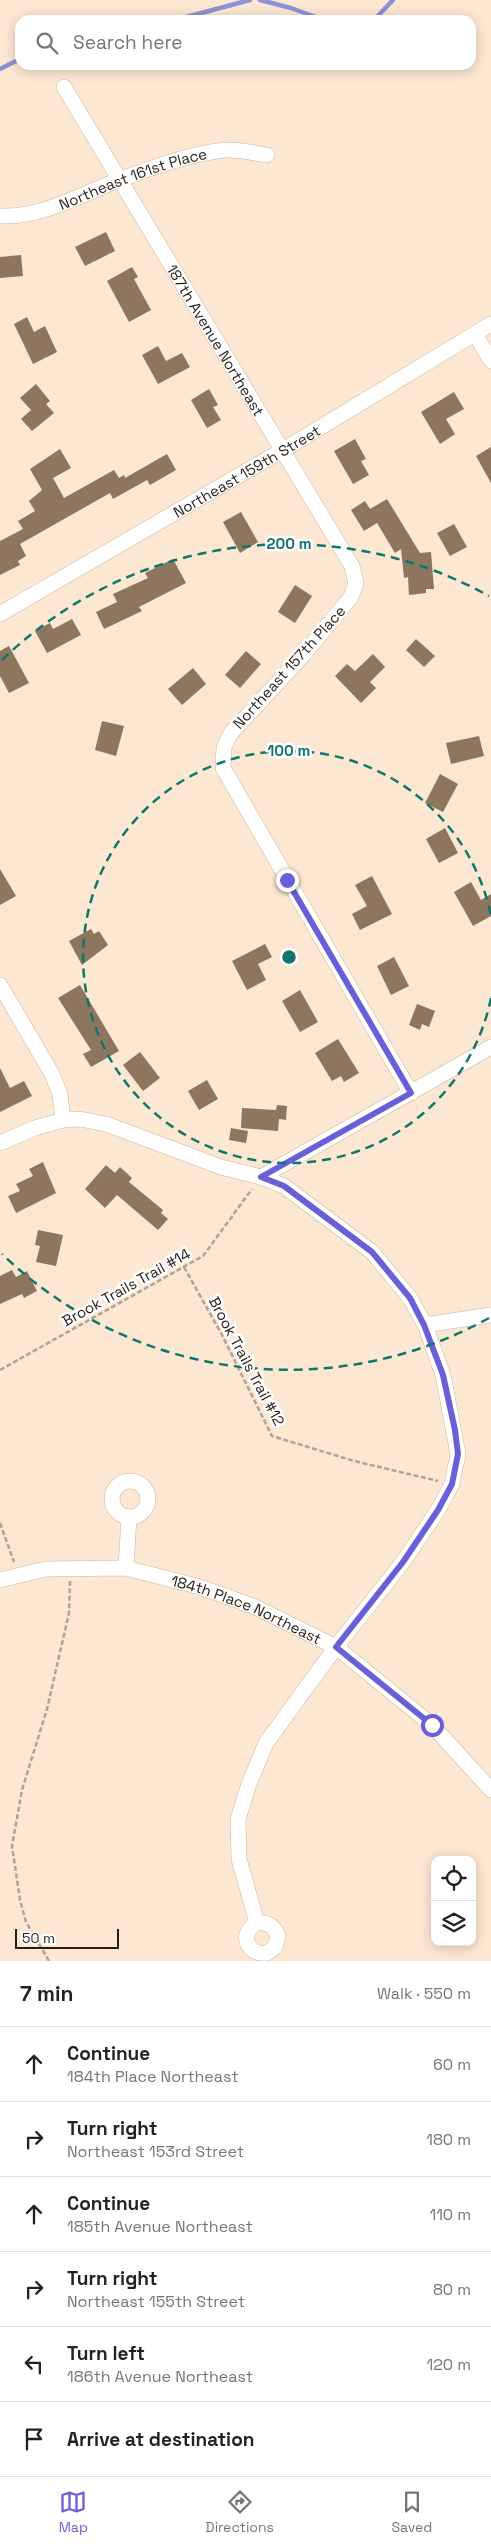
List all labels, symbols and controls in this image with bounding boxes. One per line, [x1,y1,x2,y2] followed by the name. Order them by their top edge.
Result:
[15,15,476,70] search box
[33,29,61,57] icon: search
[73,30,183,55] text: Search here
[56,143,209,213] street label: Northeast 161st Place
[163,260,269,419] street label: 187th Avenue Northeast
[169,420,324,521] street label: Northeast 159th Street
[267,534,311,553] text: 200 m
[229,601,349,733] street label: Northeast 157th Place
[268,741,310,760] text: 100 m
[276,869,299,892] route end
[280,948,298,966] centre of rings
[59,1244,193,1330] street label: Brook Trails Trail #14
[205,1293,289,1429] street label: Brook Trails Trail #12
[169,1571,325,1648] street label: 184th Place Northeast
[421,1714,444,1737] route start
[431,1856,476,1946] map controls
[431,1856,476,1901] button: locate
[431,1901,476,1946] button: layers
[15,1926,119,1949] scale bar
[22,1929,55,1947] text: 50 m
[20,1980,73,2007] text: 7 min
[377,1983,471,2004] text: Walk · 550 m
[67,2041,150,2066] text: Continue
[20,2050,48,2078] icon: ahead
[433,2054,471,2075] text: 60 m
[67,2066,239,2087] text: 184th Place Northeast
[67,2116,157,2141] text: Turn right
[20,2125,48,2153] icon: right
[426,2129,471,2150] text: 180 m
[67,2141,244,2162] text: Northeast 153rd Street
[67,2191,150,2216] text: Continue
[20,2200,48,2228] icon: ahead
[429,2204,471,2225] text: 110 m
[67,2216,253,2237] text: 185th Avenue Northeast
[67,2266,157,2291] text: Turn right
[20,2275,48,2303] icon: right
[433,2279,471,2300] text: 80 m
[67,2291,245,2312] text: Northeast 155th Street
[67,2341,145,2366] text: Turn left
[20,2350,48,2378] icon: left
[427,2354,471,2375] text: 120 m
[67,2366,253,2387] text: 186th Avenue Northeast
[20,2425,48,2453] icon: arrive
[67,2427,255,2452] text: Arrive at destination
[59,2488,88,2536] tab: Map
[205,2488,274,2536] tab: Directions
[391,2488,432,2536] tab: Saved

